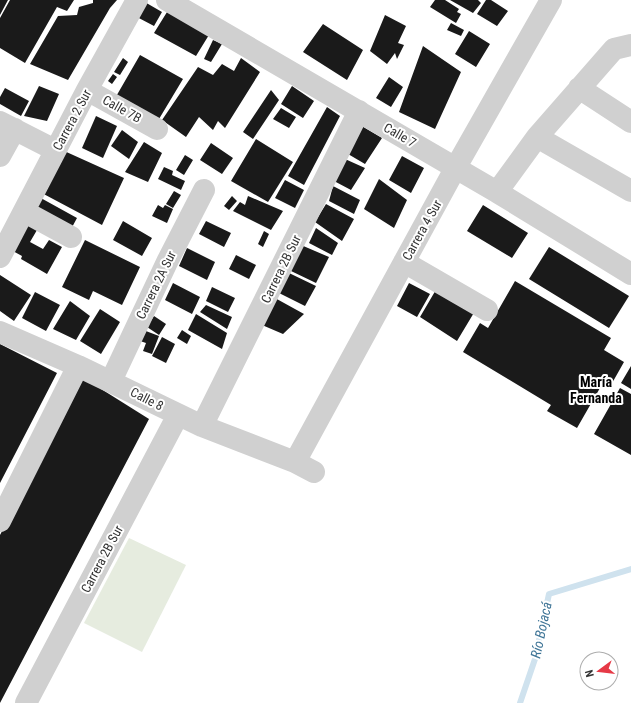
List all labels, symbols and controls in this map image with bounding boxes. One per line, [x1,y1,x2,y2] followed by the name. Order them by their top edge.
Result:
[50,87,94,153] street label: Carrera 2 Sur
[100,92,144,126] street label: Calle 7B
[381,120,419,150] street label: Calle 7
[399,197,445,263] street label: Carrera 4 Sur
[258,232,304,306] street label: Carrera 2B Sur
[133,248,179,322] street label: Carrera 2A Sur
[570,374,622,406] district label: María Fernanda
[128,384,166,414] street label: Calle 8
[78,523,126,595] street label: Carrera 2B Sur
[527,600,555,660] water label: Río Bojacá
[579,651,619,691] north arrow
[583,668,597,678] text: N

